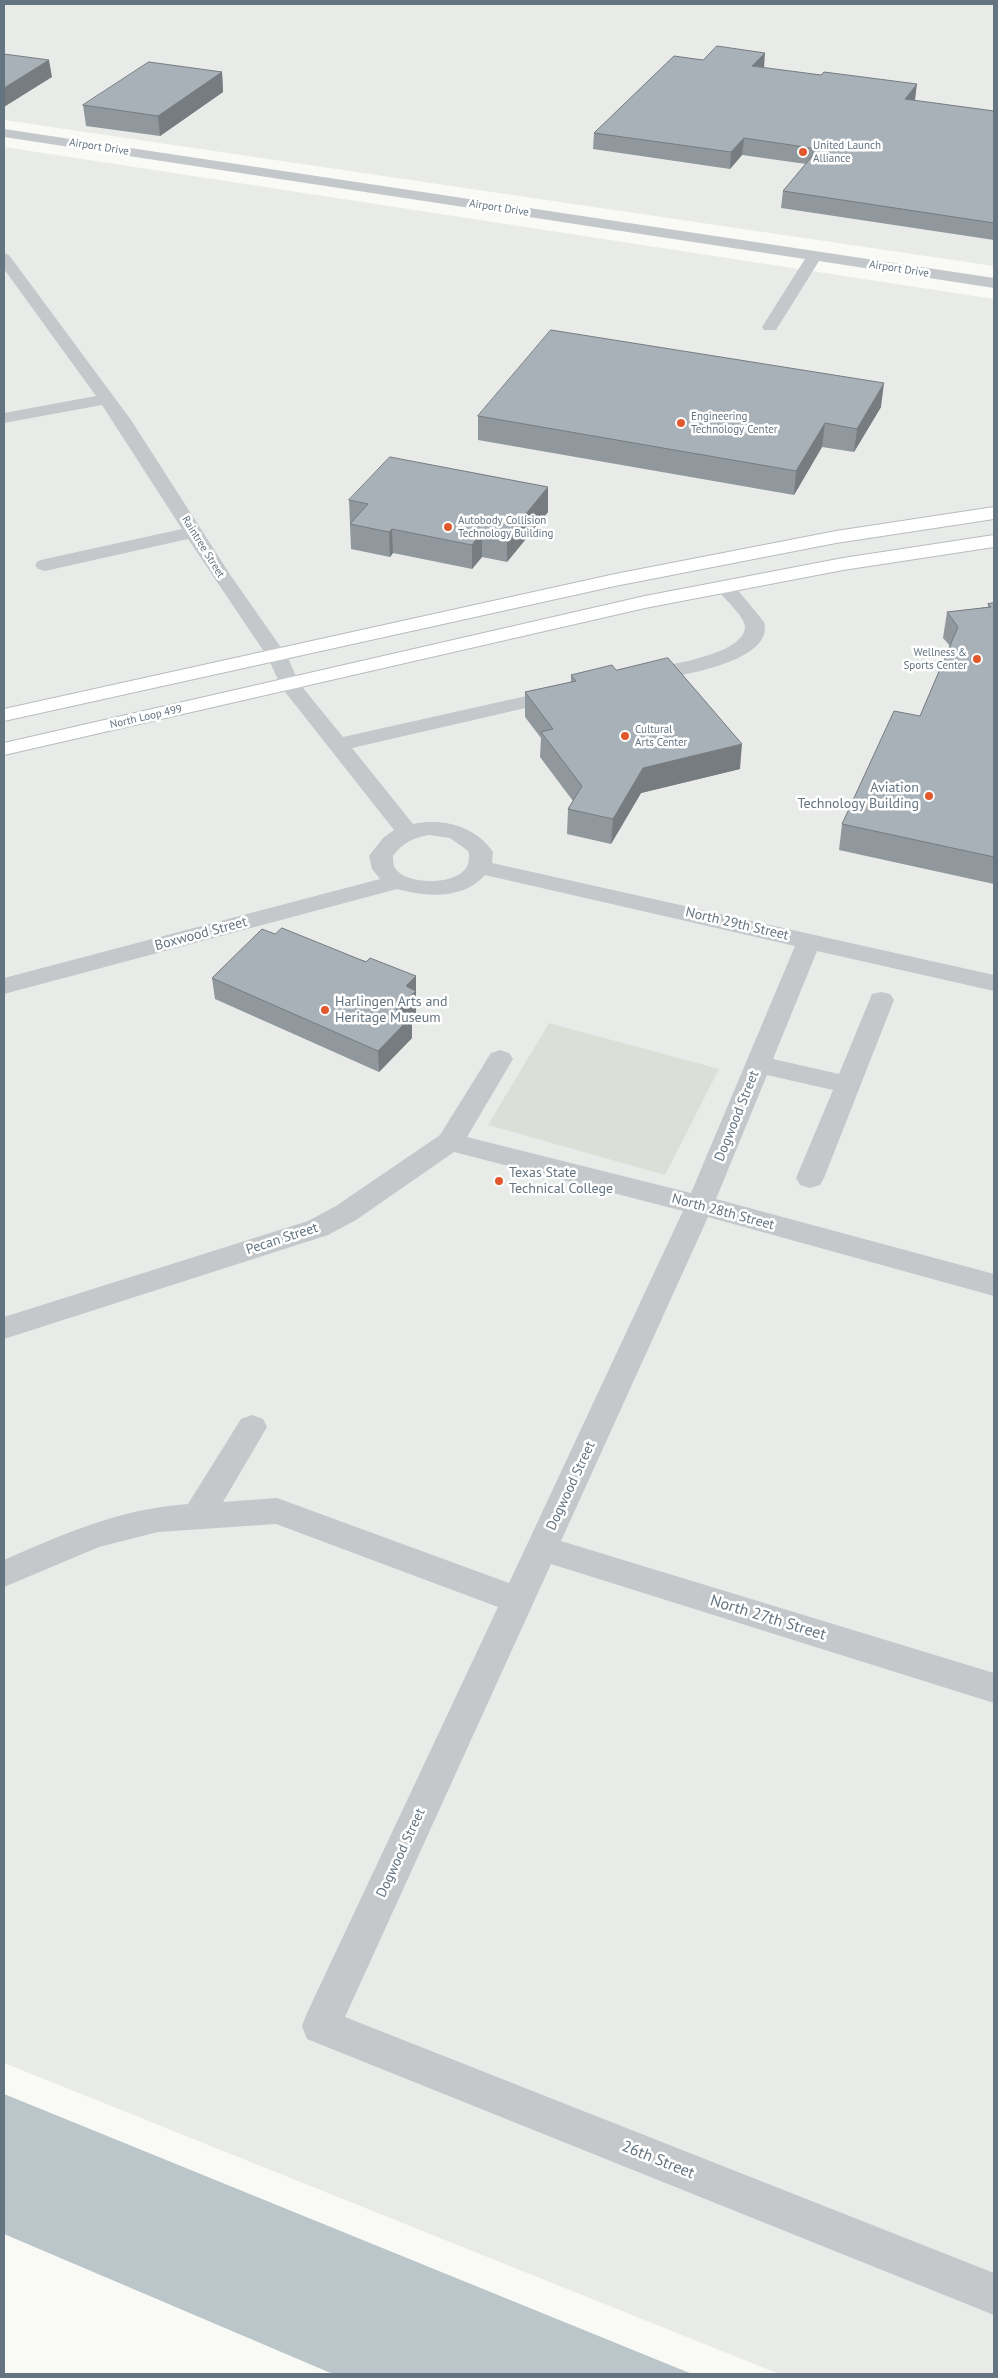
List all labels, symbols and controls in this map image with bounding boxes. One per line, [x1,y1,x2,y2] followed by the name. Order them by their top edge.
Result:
[68,136,130,158] street label: Airport Drive
[813,139,881,165] place label: United Launch Alliance
[797,146,809,158] marker: United Launch Alliance
[468,197,530,219] street label: Airport Drive
[868,258,930,280] street label: Airport Drive
[691,410,778,436] place label: Engineering Technology Center
[675,417,687,429] marker: Engineering Technology Center
[179,514,227,580] street label: Raintree Street
[458,514,553,540] place label: Autobody Collision Technology Building
[442,521,454,533] marker: Autobody Collision Technology Building
[904,646,967,672] place label: Wellness & Sports Center
[971,653,983,665] marker: Wellness & Sports Center
[109,702,183,732] street label: North Loop 499
[635,723,687,749] place label: Cultural Arts Center
[619,730,631,742] marker: Cultural Arts Center
[798,780,919,812] place label: Aviation Technology Building
[923,790,935,802] marker: Aviation Technology Building
[684,904,790,944] street label: North 29th Street
[153,914,249,954] street label: Boxwood Street
[335,994,448,1026] place label: Harlingen Arts and Heritage Museum
[319,1004,331,1016] marker: Harlingen Arts and Heritage Museum
[711,1068,763,1164] street label: Dogwood Street
[509,1165,613,1198] place label: Texas State Technical College
[493,1175,505,1187] marker: Texas State Technical College
[670,1190,776,1234] street label: North 28th Street
[244,1219,320,1259] street label: Pecan Street
[543,1439,599,1533] street label: Dogwood Street
[708,1591,828,1645] street label: North 27th Street
[373,1806,429,1900] street label: Dogwood Street
[619,2137,697,2183] street label: 26th Street

